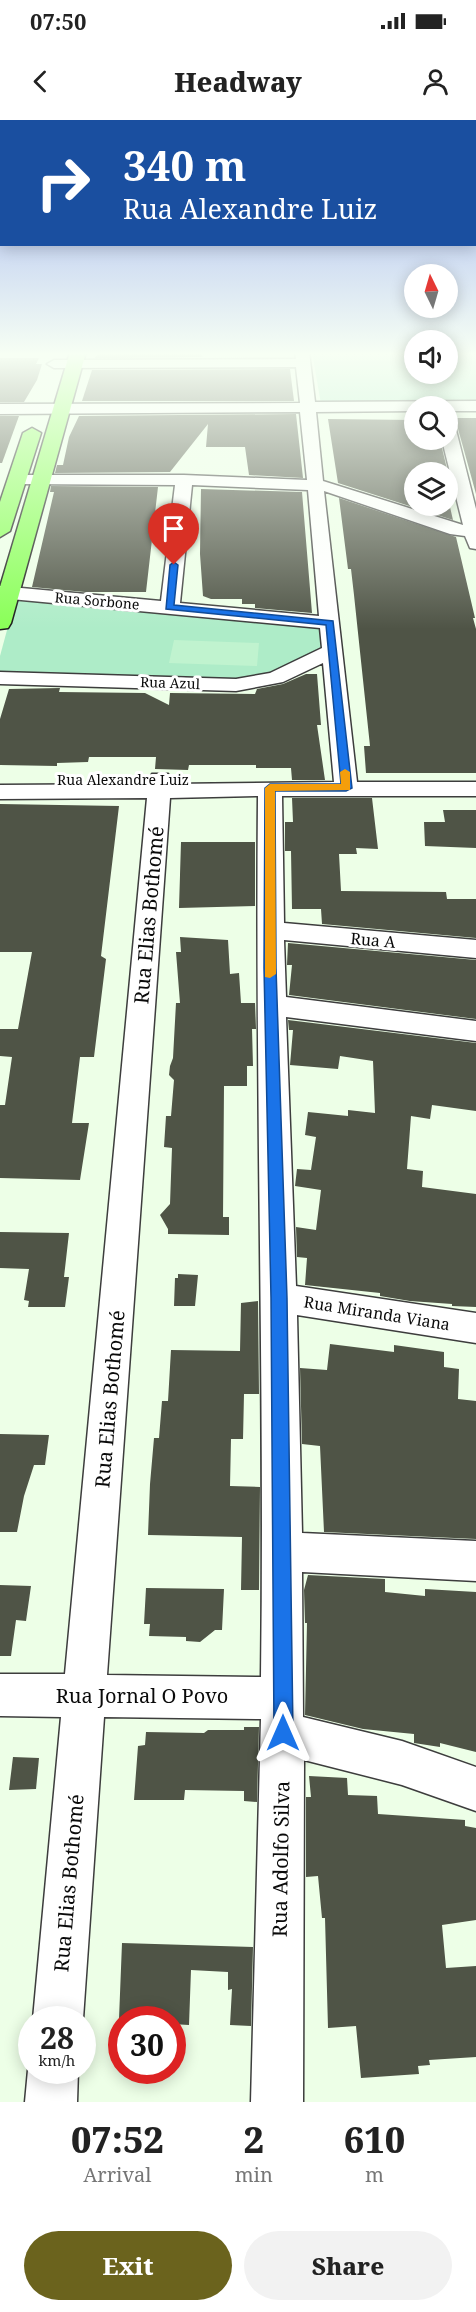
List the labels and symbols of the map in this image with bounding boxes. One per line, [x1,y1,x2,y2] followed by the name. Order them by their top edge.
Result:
[404,264,458,318] north arrow
[148,503,199,565] pin
[54,587,140,614] street label: Rua Sorbone
[140,672,201,693] street label: Rua Azul
[57,770,189,789] street label: Rua Alexandre Luiz
[127,825,170,1005] street label: Rua Elias Bothomé
[350,927,397,953] street label: Rua A
[302,1291,452,1335] street label: Rua Miranda Viana
[88,1309,131,1489] street label: Rua Elias Bothomé
[56,1682,228,1709] street label: Rua Jornal O Povo
[251,1701,315,1765] position arrow
[266,1781,295,1937] street label: Rua Adolfo Silva
[47,1793,90,1973] street label: Rua Elias Bothomé
[108,2006,186,2084] speed limit sign: 30

